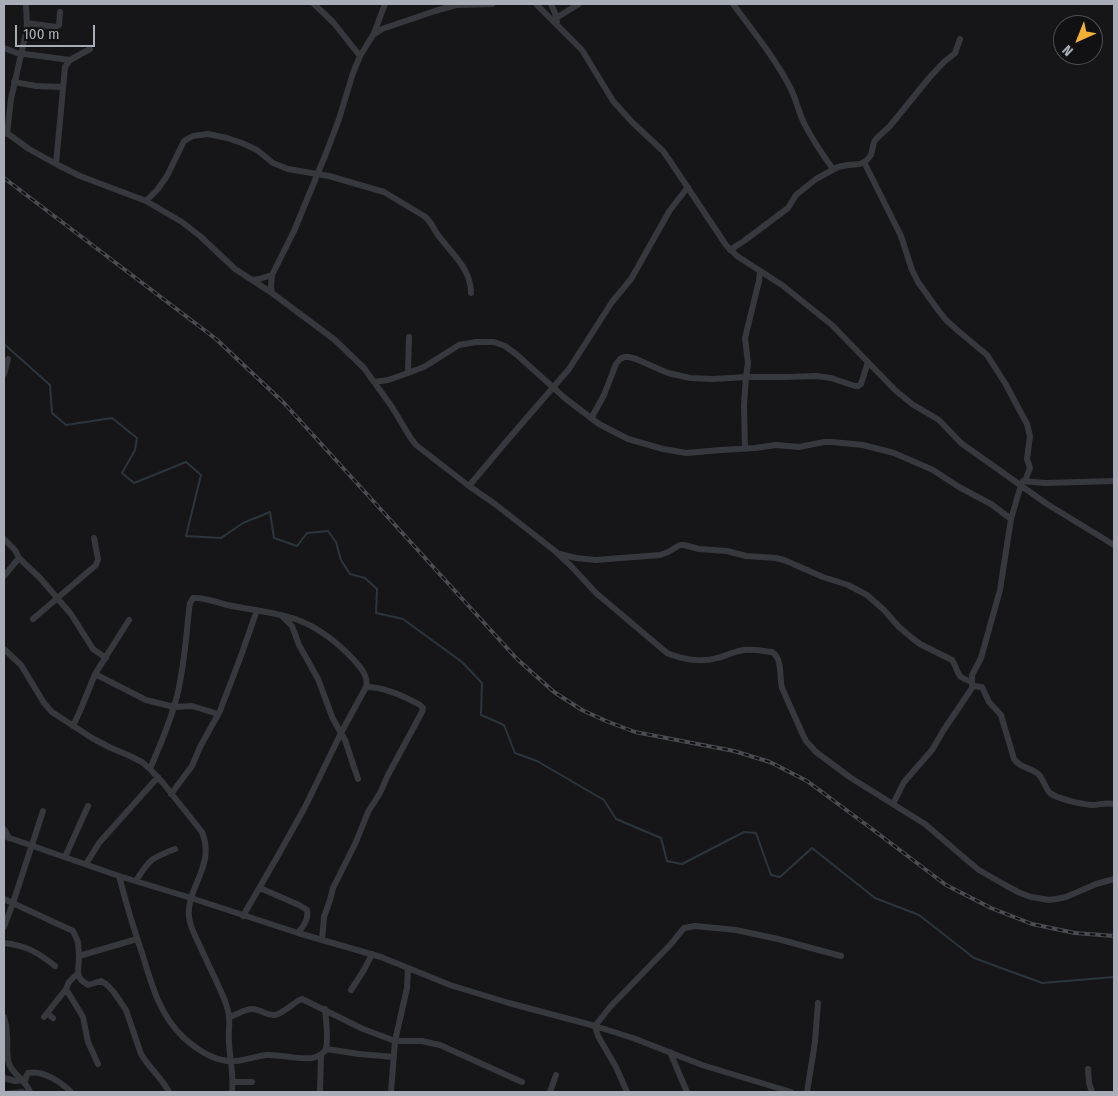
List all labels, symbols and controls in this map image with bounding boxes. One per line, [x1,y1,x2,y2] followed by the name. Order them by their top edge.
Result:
[18,15,98,47] scale bar
[1053,15,1103,65] north arrow
[23,25,60,43] text: 100 m
[1059,41,1077,59] text: N

